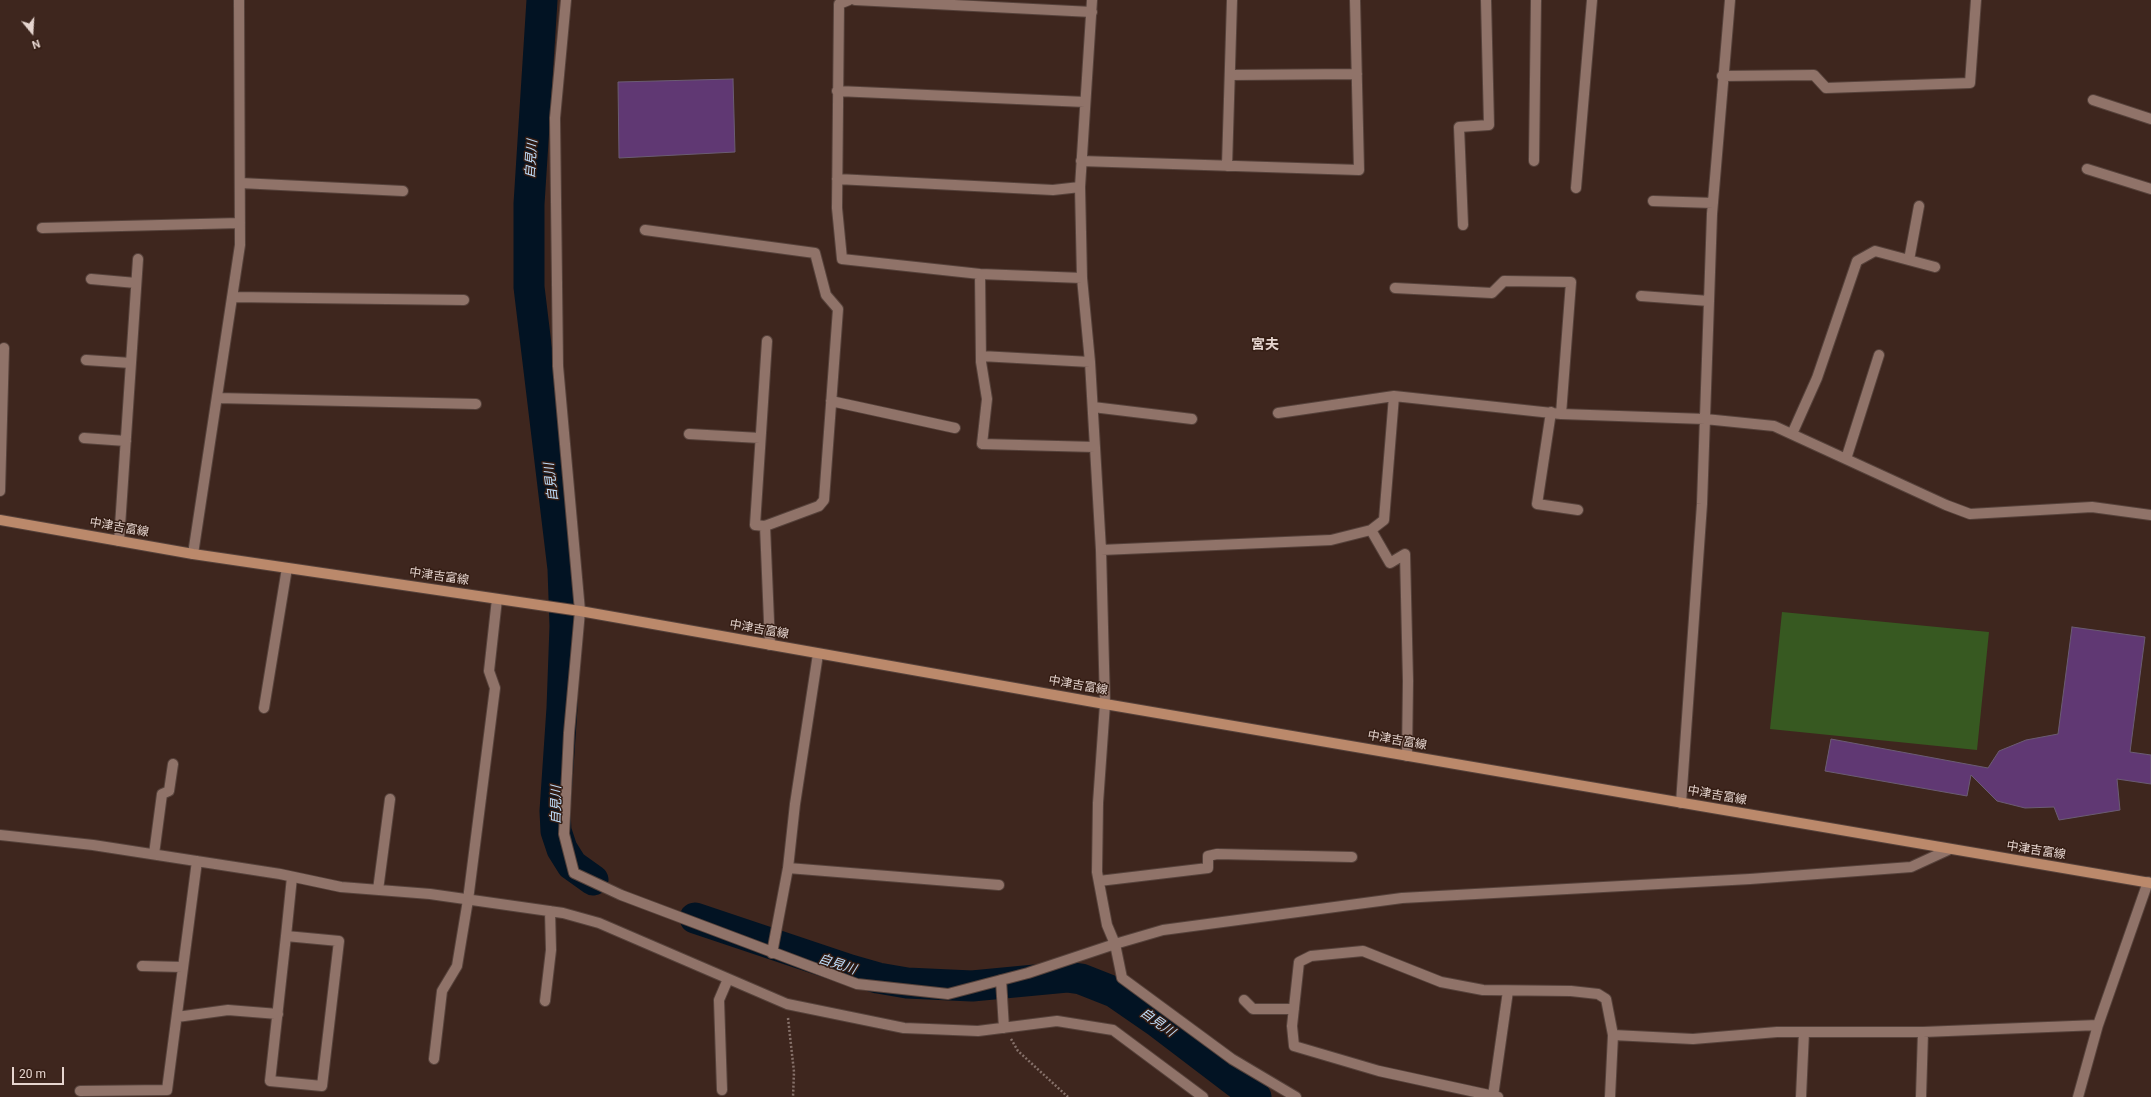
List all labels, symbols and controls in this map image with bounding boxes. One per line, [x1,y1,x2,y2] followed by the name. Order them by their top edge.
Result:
[12,12,52,52] north arrow
[30,37,42,51] text: N
[523,139,541,179] water label: 自見川
[1251,337,1279,353] district label: 宮夫
[542,462,562,502] water label: 自見川
[88,516,150,540] street label: 中津吉富線
[408,566,470,588] street label: 中津吉富線
[728,618,790,642] street label: 中津吉富線
[1047,674,1109,698] street label: 中津吉富線
[1366,729,1428,753] street label: 中津吉富線
[1686,784,1748,808] street label: 中津吉富線
[549,785,565,825] water label: 自見川
[2005,839,2067,863] street label: 中津吉富線
[816,952,858,978] water label: 自見川
[1137,1005,1177,1041] water label: 自見川
[14,1059,66,1085] scale bar
[19,1067,46,1081] text: 20 m

